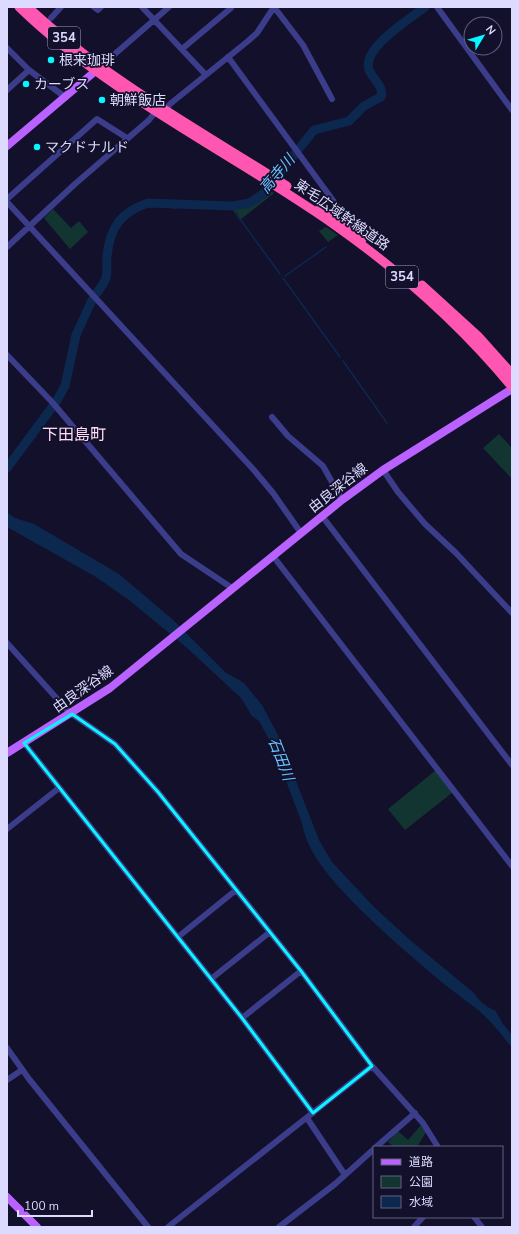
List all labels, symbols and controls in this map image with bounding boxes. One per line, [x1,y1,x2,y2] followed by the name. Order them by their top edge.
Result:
[463,16,503,56] north arrow
[482,22,499,38] text: N
[48,27,80,49] road number: 354
[59,51,115,70] place label: 根来珈琲
[46,55,56,65] marker: 根来珈琲
[34,75,89,94] place label: カーブス
[21,79,31,89] marker: カーブス
[110,91,166,110] place label: 朝鮮飯店
[97,95,107,105] marker: 朝鮮飯店
[45,138,129,157] place label: マクドナルド
[32,142,42,152] marker: マクドナルド
[255,149,300,198] water label: 高寺川
[291,175,393,255] street label: 東毛広域幹線道路
[386,266,418,288] road number: 354
[42,424,106,446] district label: 下田島町
[305,459,371,517] street label: 由良深谷線
[49,661,117,717] street label: 由良深谷線
[264,734,299,785] water label: 石田川
[373,1146,503,1218] legend
[409,1154,433,1170] text: 道路
[409,1174,433,1190] text: 公園
[18,1192,92,1218] scale bar
[409,1194,433,1210] text: 水域
[24,1198,59,1214] text: 100 m

